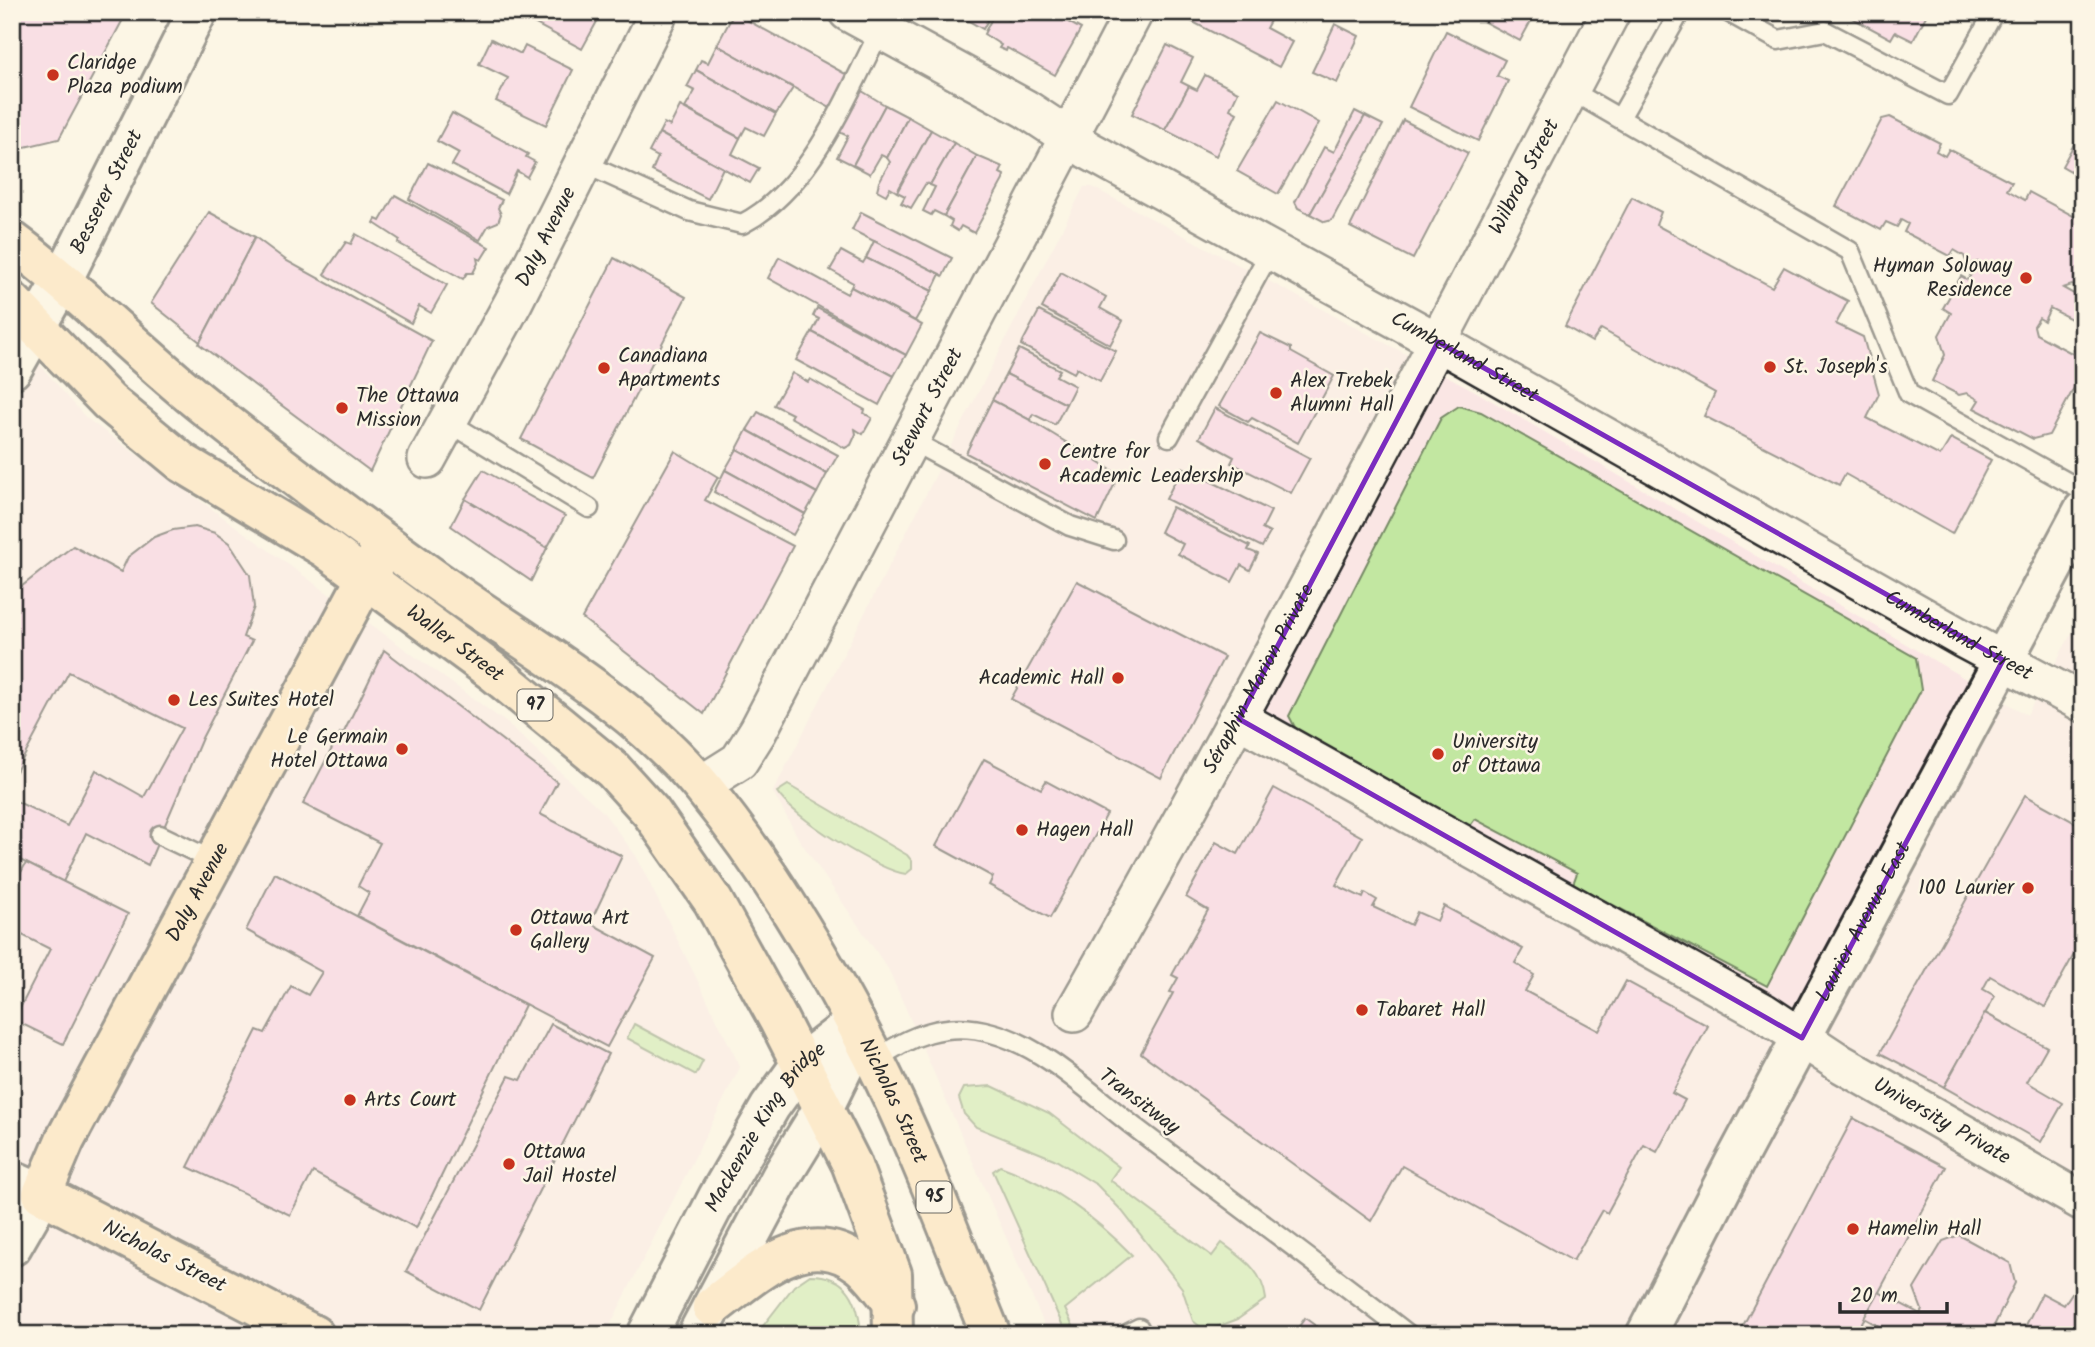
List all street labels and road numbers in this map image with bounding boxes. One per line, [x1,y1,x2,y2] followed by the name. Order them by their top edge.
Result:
[1480,112,1569,240] street label: Wilbrod Street
[62,123,152,260] street label: Besserer Street
[507,181,585,293] street label: Daly Avenue
[1385,303,1546,413] street label: Cumberland Street
[883,341,972,472] street label: Stewart Street
[1194,577,1324,780] street label: Séraphin-Marion Private
[1878,581,2040,690] street label: Cumberland Street
[399,596,512,691] street label: Waller Street
[518,690,552,720] road number: 97
[1807,835,1920,1008] street label: Laurier Avenue East
[157,836,238,948] street label: Daly Avenue
[850,1032,937,1169] street label: Nicholas Street
[696,1033,834,1218] street label: Mackenzie King Bridge
[1091,1060,1187,1144] street label: Transitway
[1867,1069,2017,1174] street label: University Private
[916,1182,951,1212] road number: 95
[96,1212,232,1303] street label: Nicholas Street

